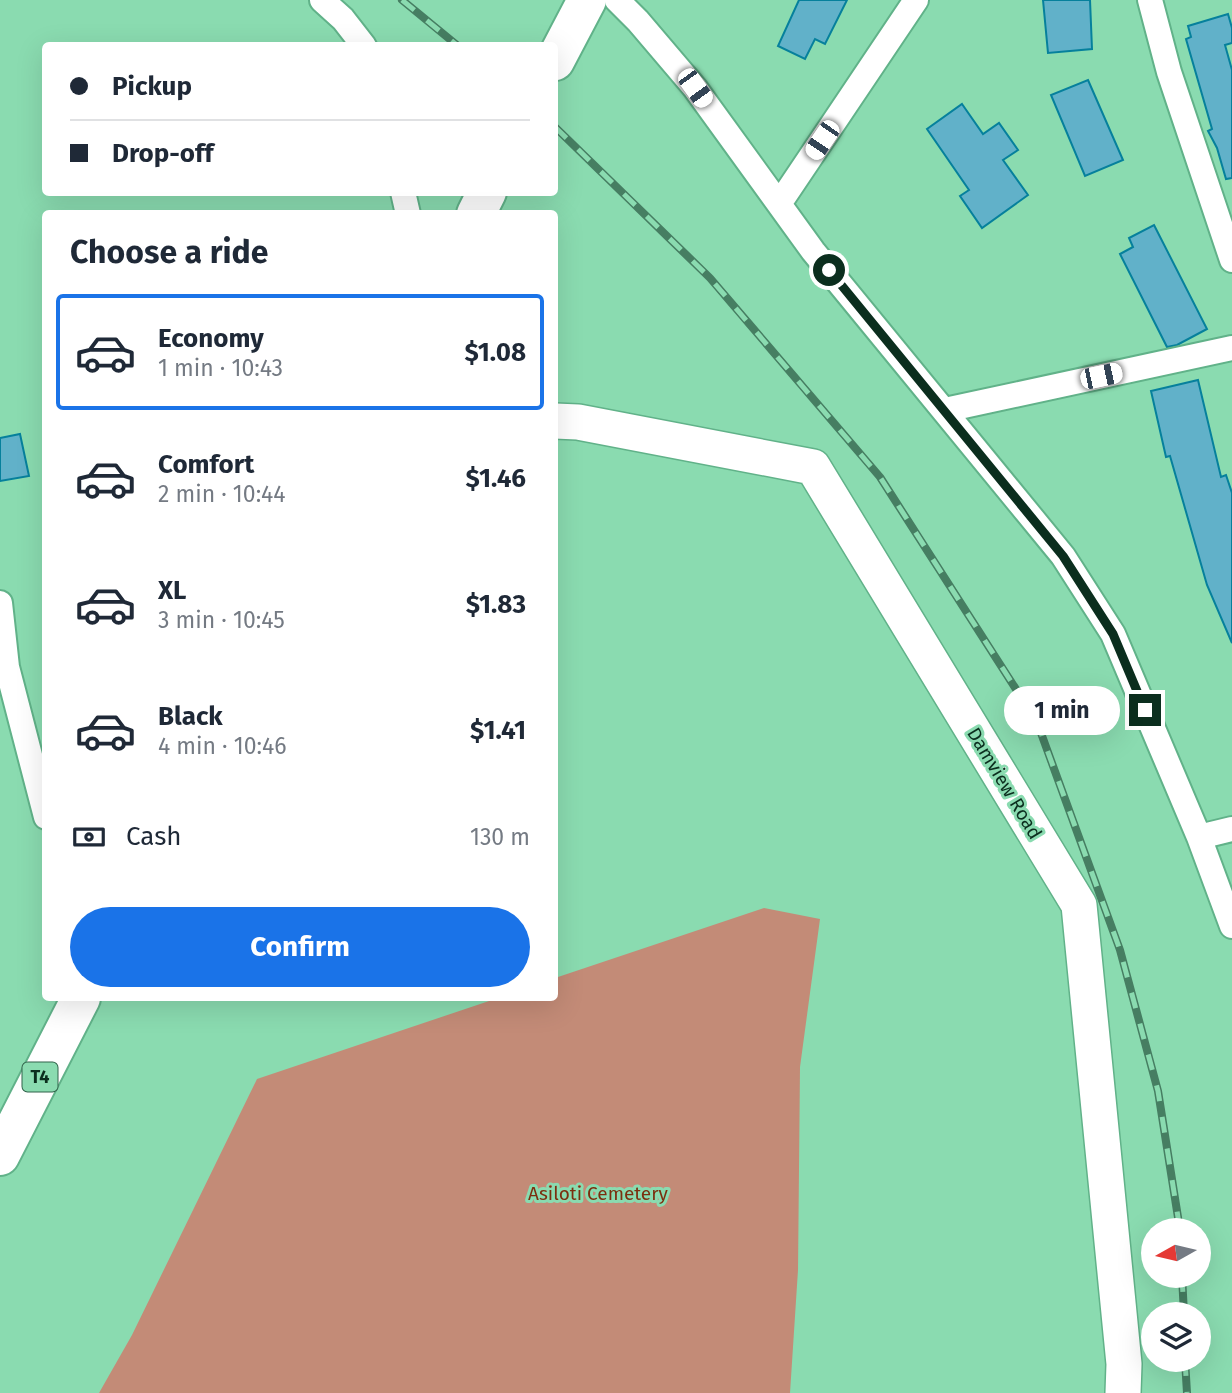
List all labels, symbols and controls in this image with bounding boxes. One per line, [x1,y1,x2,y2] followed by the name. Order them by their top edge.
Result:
[675,65,716,111] car
[112,71,192,102] text: Pickup
[802,117,843,163] car
[112,138,214,169] text: Drop-off
[70,233,268,271] text: Choose a ride
[813,254,845,286] route start
[74,321,137,384] icon: car
[158,323,264,354] text: Economy
[464,337,526,368] text: $1.08
[158,354,283,382] text: 1 min · 10:43
[1079,361,1124,391] car
[74,447,137,510] icon: car
[158,449,254,480] text: Comfort
[466,463,526,494] text: $1.46
[158,480,286,508] text: 2 min · 10:44
[74,573,137,636] icon: car
[158,575,186,606] text: XL
[466,589,526,620] text: $1.83
[158,606,285,634] text: 3 min · 10:45
[1005,686,1120,734] callout: 1 min
[1129,694,1161,726] route end
[1034,696,1090,724] text: 1 min
[74,699,137,762] icon: car
[158,701,223,732] text: Black
[470,715,526,746] text: $1.41
[962,723,1047,843] street label: Damview Road
[158,732,286,760] text: 4 min · 10:46
[70,818,108,856] icon: cash
[126,821,182,852] text: Cash
[470,823,530,851] text: 130 m
[70,907,530,987] button: Confirm
[22,1062,58,1092] road number: T4
[528,1182,669,1205] park label: Asiloti Cemetery
[1141,1218,1211,1288] north arrow
[1141,1218,1211,1372] map controls
[1141,1302,1211,1372] button: layers

